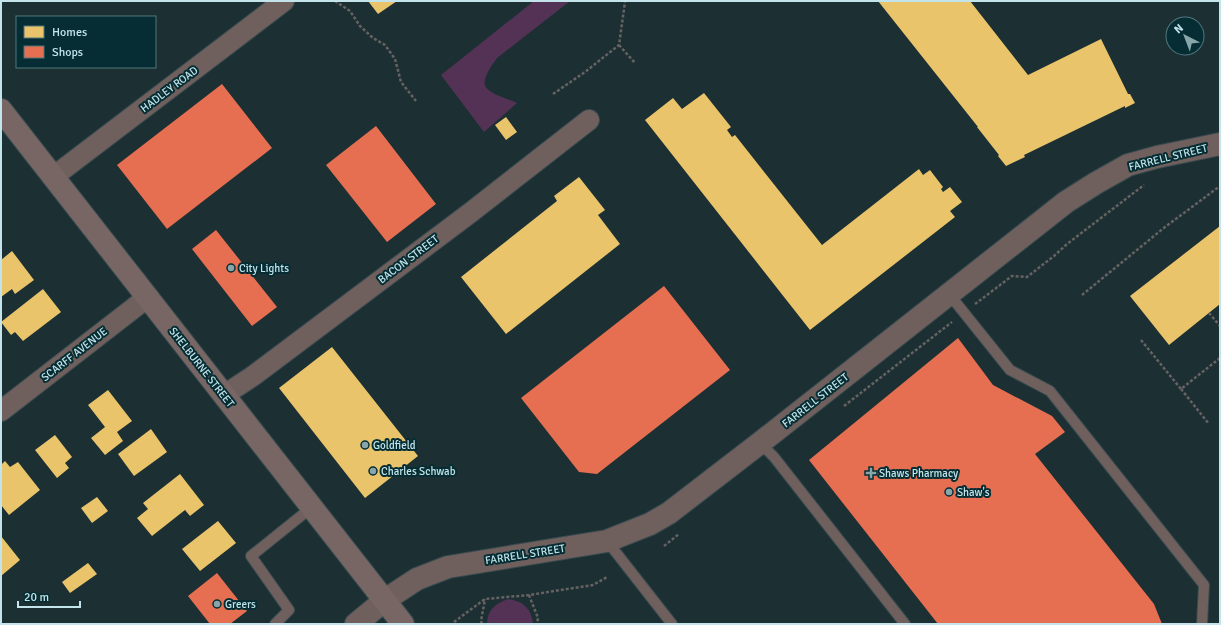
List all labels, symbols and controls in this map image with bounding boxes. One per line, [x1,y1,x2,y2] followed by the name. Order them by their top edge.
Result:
[16,16,156,68] legend
[1165,16,1205,56] north arrow
[1171,22,1186,36] text: N
[52,25,87,40] text: Homes
[52,45,83,60] text: Shops
[138,64,201,115] street label: HADLEY ROAD
[1127,141,1209,174] street label: FARRELL STREET
[375,232,442,286] street label: BACON STREET
[239,262,289,275] place label: City Lights
[226,263,236,273] marker: City Lights
[39,325,110,384] street label: SCARFF AVENUE
[166,325,237,410] street label: SHELBURNE STREET
[780,370,852,430] street label: FARRELL STREET
[373,439,416,452] place label: Goldfield
[360,440,370,450] marker: Goldfield
[381,465,456,478] place label: Charles Schwab
[368,466,378,476] marker: Charles Schwab
[879,467,959,480] place label: Shaws Pharmacy
[866,468,876,478] marker: Shaws Pharmacy
[957,486,990,499] place label: Shaw's
[944,487,954,497] marker: Shaw's
[484,542,566,567] street label: FARRELL STREET
[18,583,80,609] scale bar
[24,590,49,605] text: 20 m
[225,598,256,611] place label: Greers
[212,599,222,609] marker: Greers

